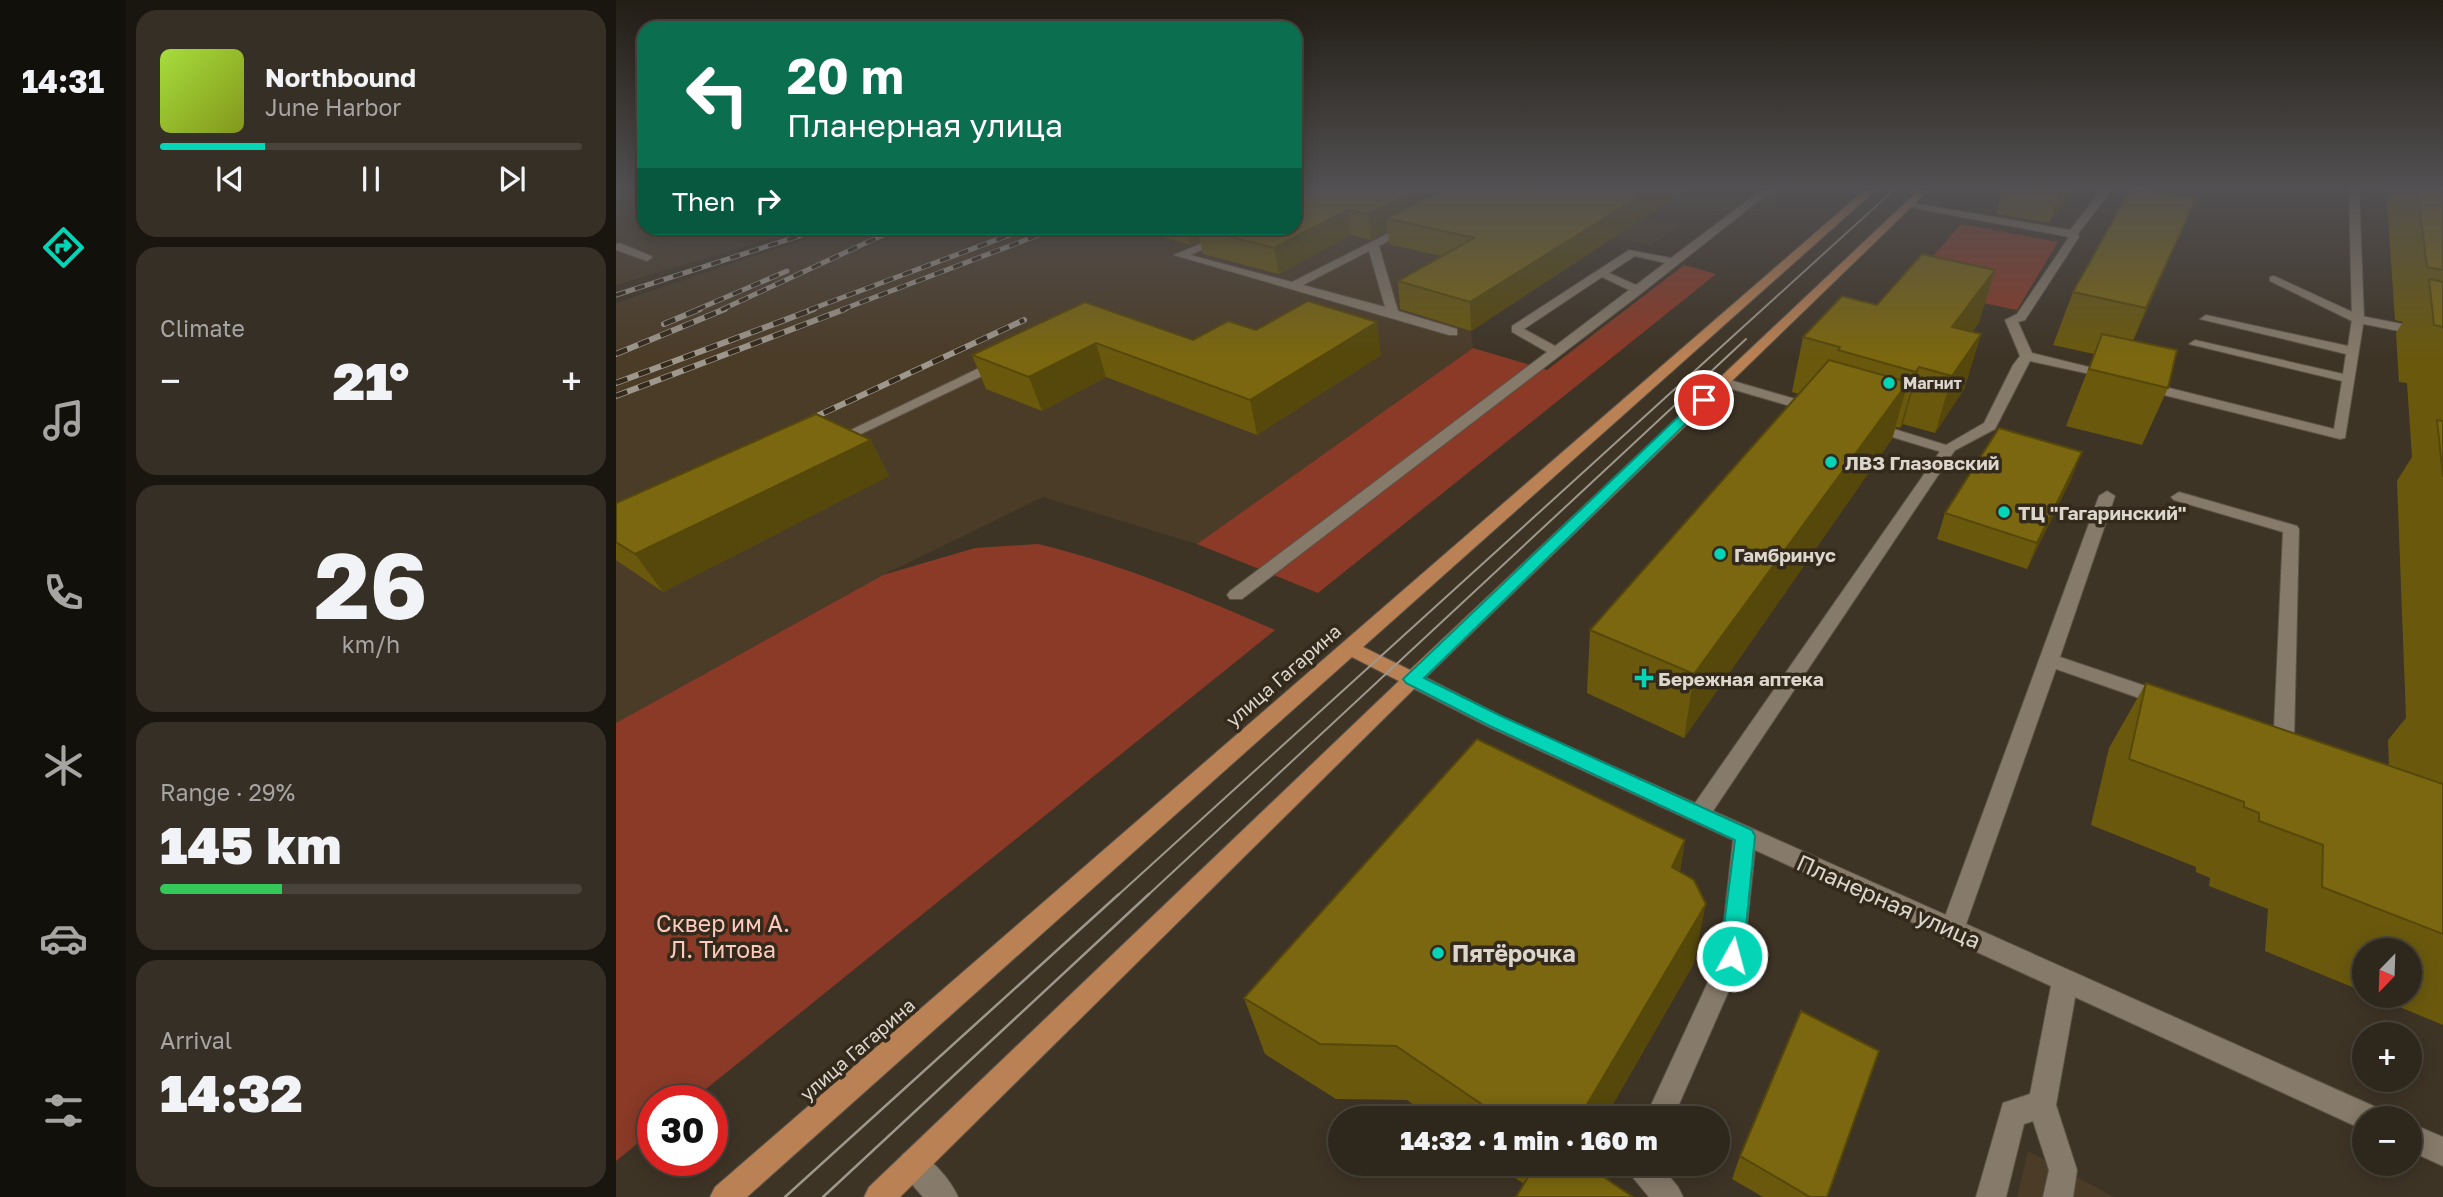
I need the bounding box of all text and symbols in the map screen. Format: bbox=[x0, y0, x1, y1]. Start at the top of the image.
text: 20 m bbox=[787, 46, 904, 105]
icon: left bbox=[672, 49, 763, 140]
text: 14:31 bbox=[22, 62, 104, 100]
text: Northbound bbox=[265, 62, 416, 93]
text: June Harbor bbox=[265, 93, 401, 121]
text: Планерная улица bbox=[787, 106, 1063, 144]
icon: previous bbox=[211, 160, 249, 198]
icon: pause bbox=[352, 160, 390, 198]
icon: next bbox=[493, 160, 531, 198]
icon: right bbox=[749, 182, 787, 220]
text: Then bbox=[672, 186, 735, 217]
icon: directions bbox=[39, 223, 88, 272]
text: Climate bbox=[160, 314, 245, 342]
text: 21° bbox=[333, 349, 409, 411]
text: − bbox=[160, 358, 181, 403]
text: + bbox=[561, 358, 582, 403]
pin bbox=[1674, 370, 1734, 430]
place label: Магнит bbox=[1903, 373, 1962, 393]
marker: Магнит bbox=[1881, 375, 1897, 391]
icon: arrive bbox=[1685, 381, 1723, 419]
icon: music bbox=[39, 396, 88, 445]
place label: ЛВЗ Глазовский bbox=[1845, 451, 1999, 474]
marker: ЛВЗ Глазовский bbox=[1823, 454, 1839, 470]
place label: ТЦ "Гагаринский" bbox=[2018, 501, 2187, 524]
marker: ТЦ "Гагаринский" bbox=[1996, 504, 2012, 520]
text: 26 bbox=[314, 530, 428, 639]
place label: Гамбринус bbox=[1734, 543, 1836, 566]
marker: Гамбринус bbox=[1712, 546, 1728, 562]
icon: phone bbox=[39, 568, 88, 617]
street label: улица Гагарина bbox=[1221, 619, 1345, 731]
text: km/h bbox=[342, 630, 400, 658]
place label: Бережная аптека bbox=[1658, 667, 1824, 690]
marker: Бережная аптека bbox=[1636, 670, 1652, 686]
icon: climate bbox=[39, 741, 88, 790]
text: Range · 29% bbox=[160, 778, 295, 806]
text: 145 km bbox=[160, 813, 342, 875]
street label: Планерная улица bbox=[1793, 848, 1985, 954]
park label: Сквер им А. Л. Титова bbox=[656, 909, 790, 963]
icon: car bbox=[39, 914, 88, 963]
position arrow bbox=[1695, 919, 1769, 993]
north arrow bbox=[2352, 938, 2422, 1008]
map controls bbox=[2352, 938, 2422, 1176]
place label: Пятёрочка bbox=[1452, 939, 1576, 967]
marker: Пятёрочка bbox=[1430, 945, 1446, 961]
street label: улица Гагарина bbox=[795, 993, 919, 1105]
button: + bbox=[2352, 1022, 2422, 1092]
text: Arrival bbox=[160, 1026, 232, 1054]
text: 14:32 bbox=[160, 1061, 303, 1123]
speed limit sign: 30 bbox=[637, 1085, 728, 1176]
icon: filters bbox=[39, 1086, 88, 1135]
button: − bbox=[2352, 1106, 2422, 1176]
text: 14:32 · 1 min · 160 m bbox=[1400, 1125, 1658, 1156]

